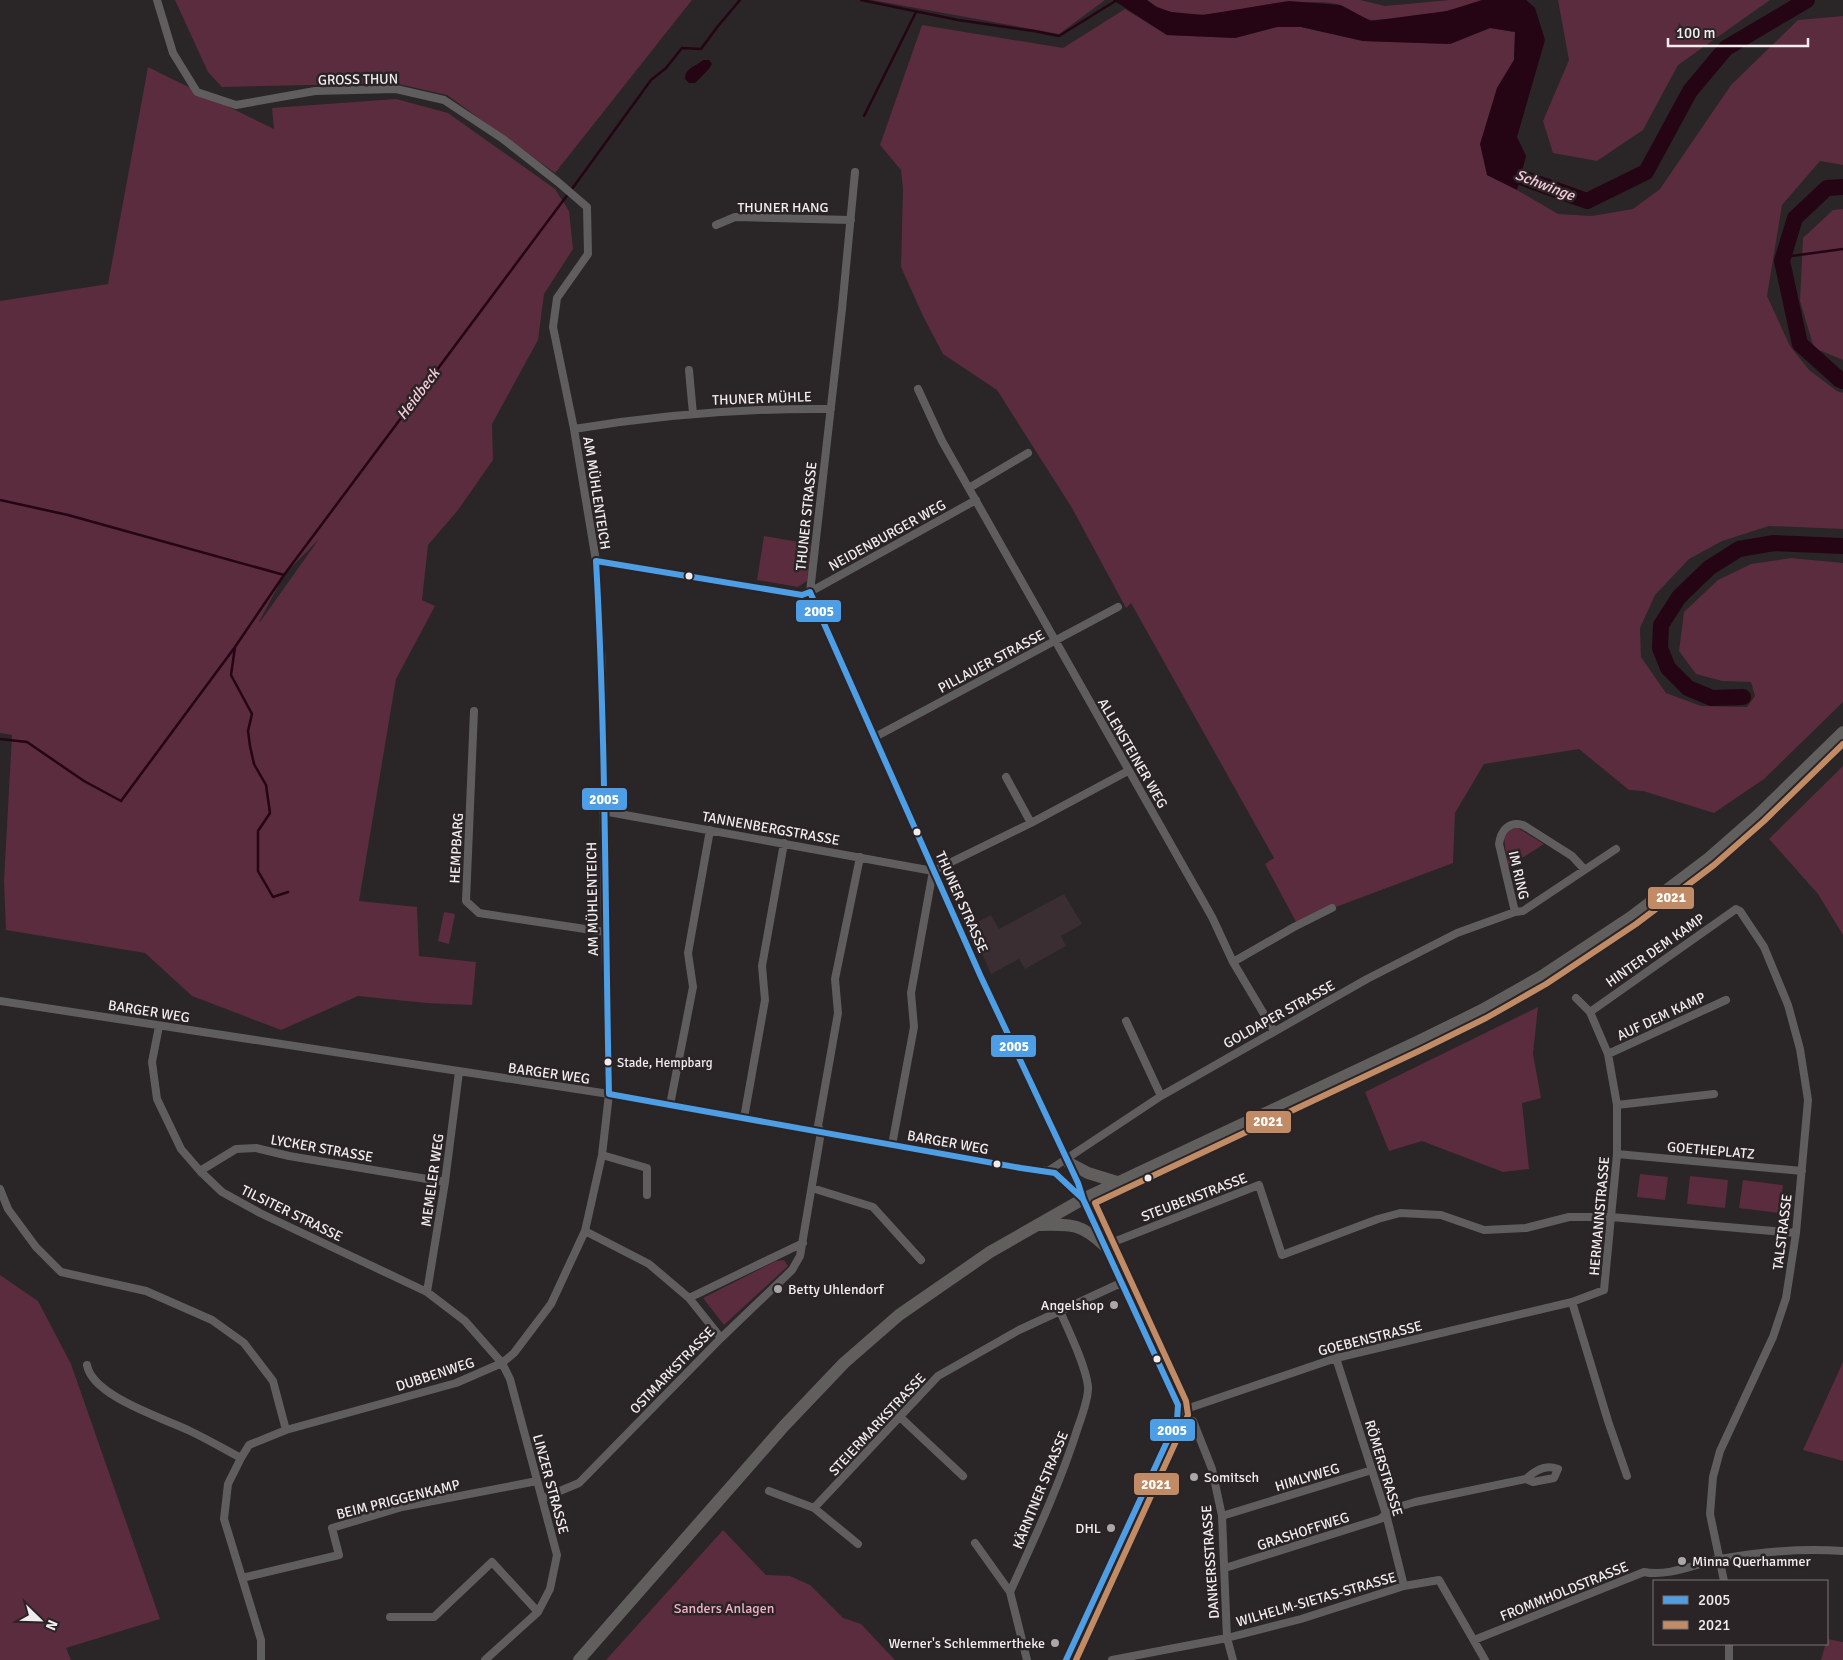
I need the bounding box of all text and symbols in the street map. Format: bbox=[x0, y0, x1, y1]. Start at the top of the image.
scale bar bbox=[1668, 15, 1808, 47]
text: 100 m bbox=[1676, 24, 1716, 42]
street label: GROSS THUN bbox=[318, 70, 398, 89]
water label: Schwinge bbox=[1513, 165, 1579, 205]
street label: THUNER HANG bbox=[737, 199, 829, 216]
water label: Heidbeck bbox=[393, 364, 444, 423]
street label: THUNER MÜHLE bbox=[712, 388, 812, 409]
street label: AM MÜHLENTEICH bbox=[579, 435, 614, 551]
street label: THUNER STRASSE bbox=[792, 461, 821, 571]
street label: NEIDENBURGER WEG bbox=[826, 496, 949, 575]
unlabelled marker bbox=[684, 571, 694, 581]
line badge: 2005 bbox=[795, 599, 842, 623]
text: 2005 bbox=[804, 603, 834, 620]
street label: PILLAUER STRASSE bbox=[935, 626, 1047, 697]
street label: ALLENSTEINER WEG bbox=[1094, 695, 1171, 811]
line badge: 2005 bbox=[581, 787, 628, 811]
text: 2005 bbox=[589, 791, 619, 808]
street label: TANNENBERGSTRASSE bbox=[701, 808, 841, 849]
street label: HEMPBARG bbox=[446, 812, 467, 884]
unlabelled marker bbox=[912, 827, 922, 837]
street label: AM MÜHLENTEICH bbox=[583, 842, 602, 956]
street label: THUNER STRASSE bbox=[932, 849, 992, 956]
street label: IM RING bbox=[1505, 849, 1532, 901]
line badge: 2021 bbox=[1647, 886, 1695, 910]
text: 2021 bbox=[1656, 889, 1687, 906]
street label: HINTER DEM KAMP bbox=[1603, 910, 1708, 991]
street label: GOLDAPER STRASSE bbox=[1220, 977, 1338, 1052]
street label: AUF DEM KAMP bbox=[1614, 989, 1708, 1044]
street label: BARGER WEG bbox=[107, 997, 191, 1026]
line badge: 2005 bbox=[990, 1034, 1037, 1058]
text: 2005 bbox=[999, 1038, 1029, 1055]
place label: Stade, Hempbarg bbox=[617, 1055, 713, 1071]
marker: Stade, Hempbarg bbox=[603, 1057, 613, 1067]
street label: BARGER WEG bbox=[507, 1059, 591, 1088]
line badge: 2021 bbox=[1245, 1110, 1292, 1134]
text: 2021 bbox=[1253, 1113, 1284, 1130]
street label: BARGER WEG bbox=[906, 1127, 990, 1158]
street label: LYCKER STRASSE bbox=[269, 1131, 374, 1166]
street label: MEMELER WEG bbox=[418, 1132, 447, 1228]
street label: GOETHEPLATZ bbox=[1666, 1138, 1756, 1163]
street label: HERMANNSTRASSE bbox=[1586, 1156, 1613, 1276]
unlabelled marker bbox=[992, 1159, 1002, 1169]
street label: STEUBENSTRASSE bbox=[1139, 1169, 1250, 1226]
unlabelled marker bbox=[1143, 1173, 1153, 1183]
street label: TILSITER STRASSE bbox=[238, 1181, 345, 1245]
street label: TALSTRASSE bbox=[1769, 1193, 1796, 1271]
place label: Betty Uhlendorf bbox=[788, 1281, 885, 1298]
marker: Betty Uhlendorf bbox=[772, 1283, 784, 1295]
place label: Angelshop bbox=[1041, 1297, 1104, 1314]
marker: Angelshop bbox=[1108, 1299, 1120, 1311]
street label: GOEBENSTRASSE bbox=[1316, 1317, 1424, 1360]
street label: OSTMARKSTRASSE bbox=[626, 1323, 718, 1417]
street label: DUBBENWEG bbox=[394, 1354, 477, 1395]
unlabelled marker bbox=[1152, 1354, 1162, 1364]
street label: STEIERMARKSTRASSE bbox=[825, 1369, 929, 1479]
line badge: 2005 bbox=[1149, 1418, 1196, 1442]
street label: RÖMERSTRASSE bbox=[1361, 1418, 1406, 1518]
text: 2005 bbox=[1157, 1422, 1187, 1439]
street label: KÄRNTNER STRASSE bbox=[1009, 1429, 1072, 1552]
street label: LINZER STRASSE bbox=[529, 1432, 572, 1536]
street label: HIMLYWEG bbox=[1273, 1460, 1341, 1495]
place label: Somitsch bbox=[1204, 1469, 1259, 1486]
marker: Somitsch bbox=[1188, 1471, 1200, 1483]
line badge: 2021 bbox=[1133, 1472, 1180, 1496]
street label: BEIM PRIGGENKAMP bbox=[334, 1476, 462, 1523]
text: 2021 bbox=[1141, 1476, 1172, 1493]
street label: DANKERSSTRASSE bbox=[1198, 1504, 1223, 1619]
street label: GRASHOFFWEG bbox=[1255, 1509, 1351, 1554]
place label: DHL bbox=[1075, 1520, 1101, 1537]
marker: DHL bbox=[1105, 1522, 1117, 1534]
place label: Minna Querhammer bbox=[1692, 1553, 1811, 1570]
marker: Minna Querhammer bbox=[1676, 1555, 1688, 1567]
street label: FROMMHOLDSTRASSE bbox=[1498, 1558, 1631, 1625]
street label: WILHELM-SIETAS-STRASSE bbox=[1234, 1568, 1398, 1630]
legend bbox=[1653, 1580, 1828, 1645]
text: 2005 bbox=[1698, 1591, 1730, 1609]
north arrow bbox=[15, 1595, 65, 1645]
park label: Sanders Anlagen bbox=[674, 1600, 774, 1617]
text: 2021 bbox=[1698, 1616, 1730, 1634]
text: N bbox=[42, 1617, 61, 1633]
place label: Werner's Schlemmertheke bbox=[889, 1635, 1045, 1652]
marker: Werner's Schlemmertheke bbox=[1049, 1637, 1061, 1649]

